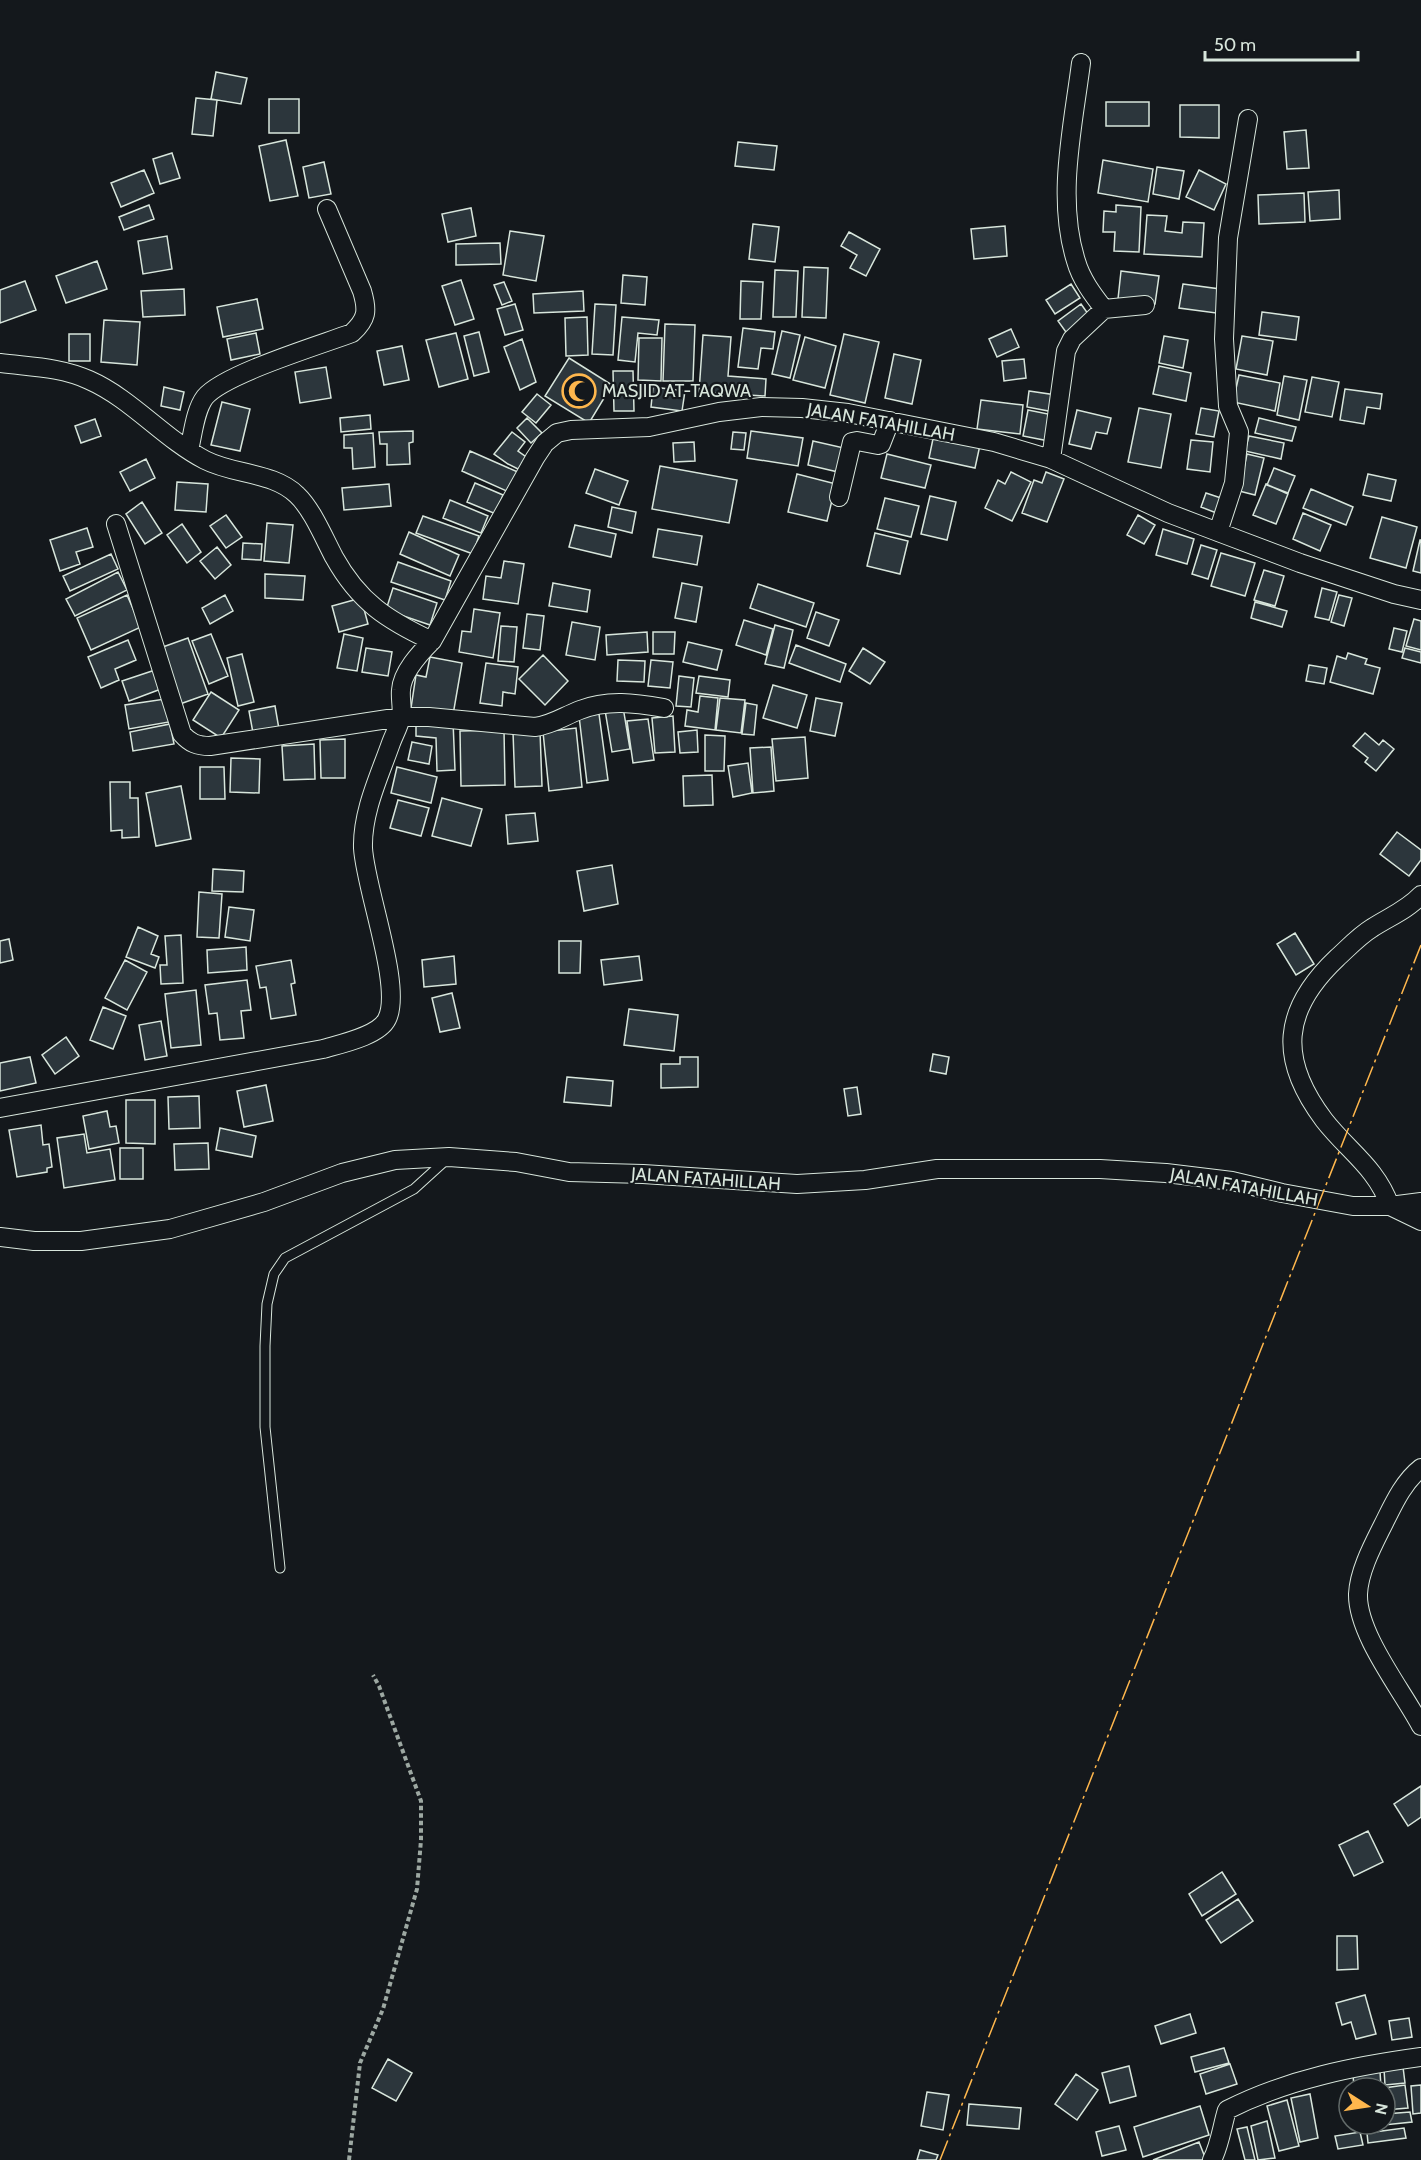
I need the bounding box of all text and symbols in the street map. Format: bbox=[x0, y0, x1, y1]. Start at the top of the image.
scale bar bbox=[1205, 24, 1358, 62]
text: 50 m bbox=[1214, 34, 1256, 56]
mosque icon: MASJID AT-TAQWA bbox=[561, 373, 597, 409]
place label: MASJID AT-TAQWA bbox=[602, 380, 751, 402]
street label: JALAN FATAHILLAH bbox=[804, 398, 957, 446]
street label: JALAN FATAHILLAH bbox=[629, 1163, 782, 1195]
street label: JALAN FATAHILLAH bbox=[1167, 1163, 1320, 1211]
north arrow bbox=[1337, 2076, 1397, 2136]
text: N bbox=[1371, 2102, 1392, 2117]

